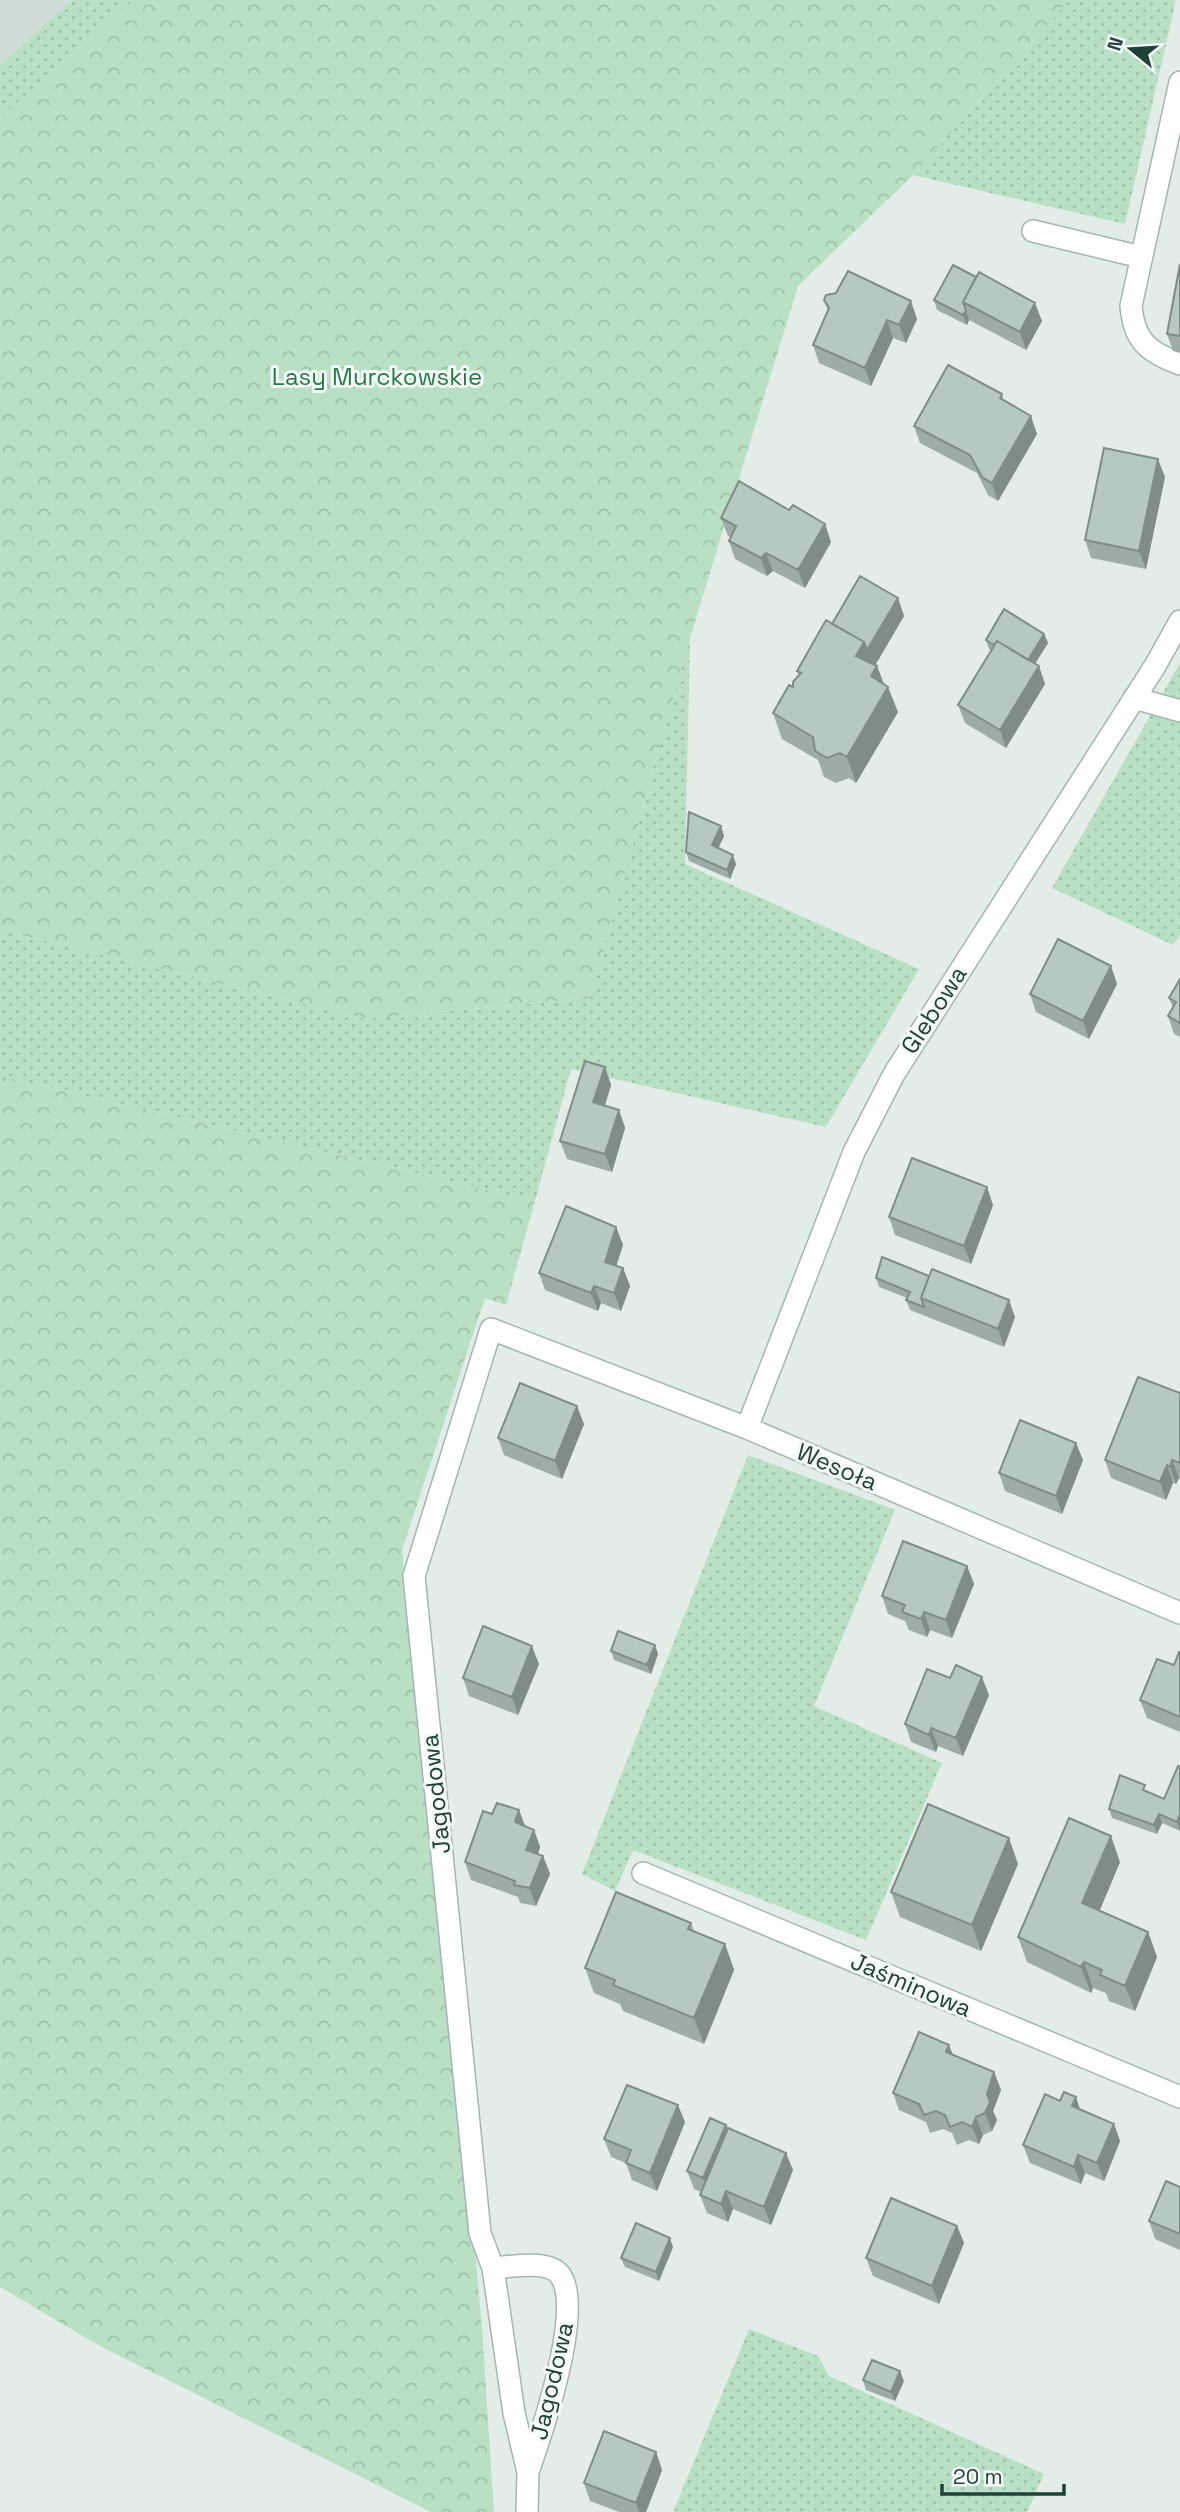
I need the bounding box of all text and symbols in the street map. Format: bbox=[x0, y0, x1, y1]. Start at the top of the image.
north arrow bbox=[1096, 14, 1166, 84]
text: N bbox=[1101, 34, 1129, 54]
park label: Lasy Murckowskie bbox=[272, 361, 482, 392]
street label: Glebowa bbox=[894, 960, 974, 1060]
street label: Wesoła bbox=[792, 1436, 883, 1497]
street label: Jagodowa bbox=[414, 1732, 457, 1855]
street label: Jaśminowa bbox=[846, 1945, 977, 2024]
street label: Jagodowa bbox=[523, 2319, 580, 2443]
scale bar bbox=[942, 2452, 1064, 2496]
text: 20 m bbox=[953, 2463, 1003, 2490]

